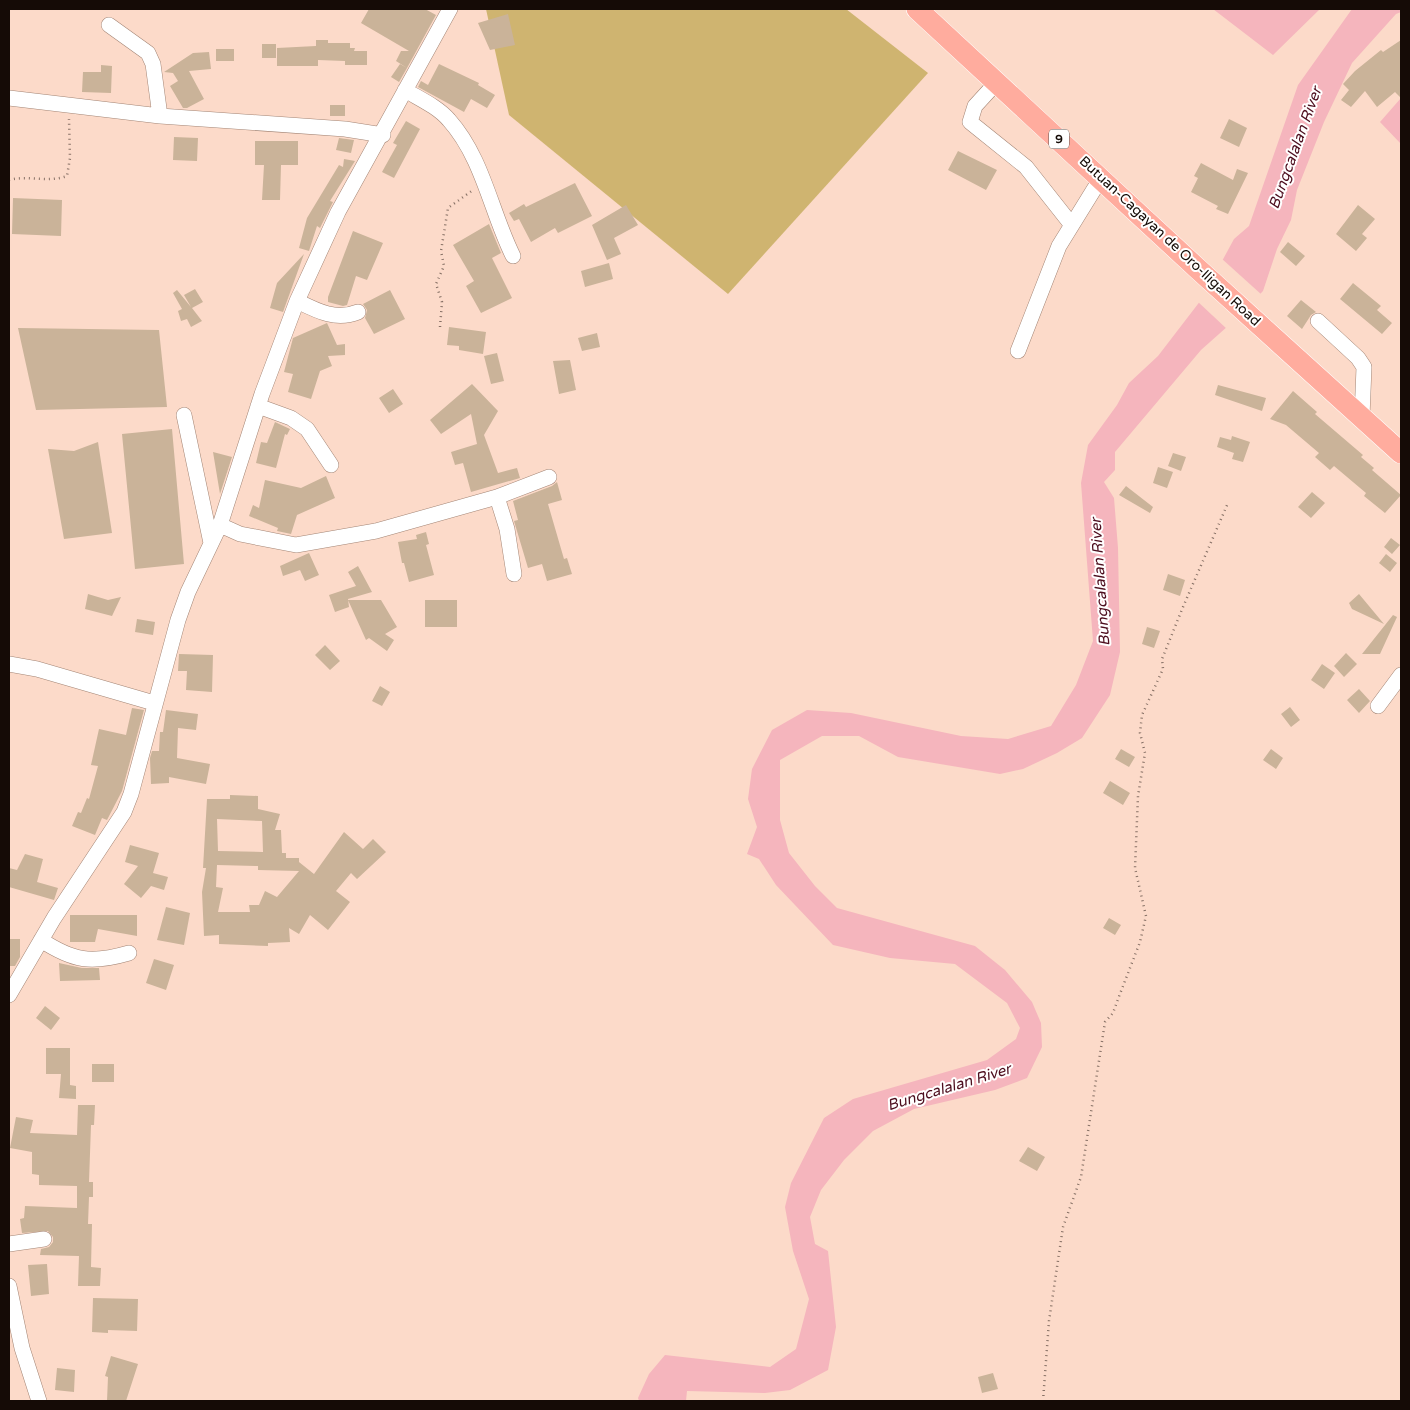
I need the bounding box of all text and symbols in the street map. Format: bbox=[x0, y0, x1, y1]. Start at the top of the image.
water label: Bungcalalan River bbox=[1265, 83, 1326, 211]
road number: 9 bbox=[1049, 130, 1069, 148]
street label: Butuan-Cagayan de Oro-Iligan Road bbox=[1076, 152, 1264, 330]
water label: Bungcalalan River bbox=[1086, 515, 1113, 647]
water label: Bungcalalan River bbox=[885, 1059, 1015, 1114]

